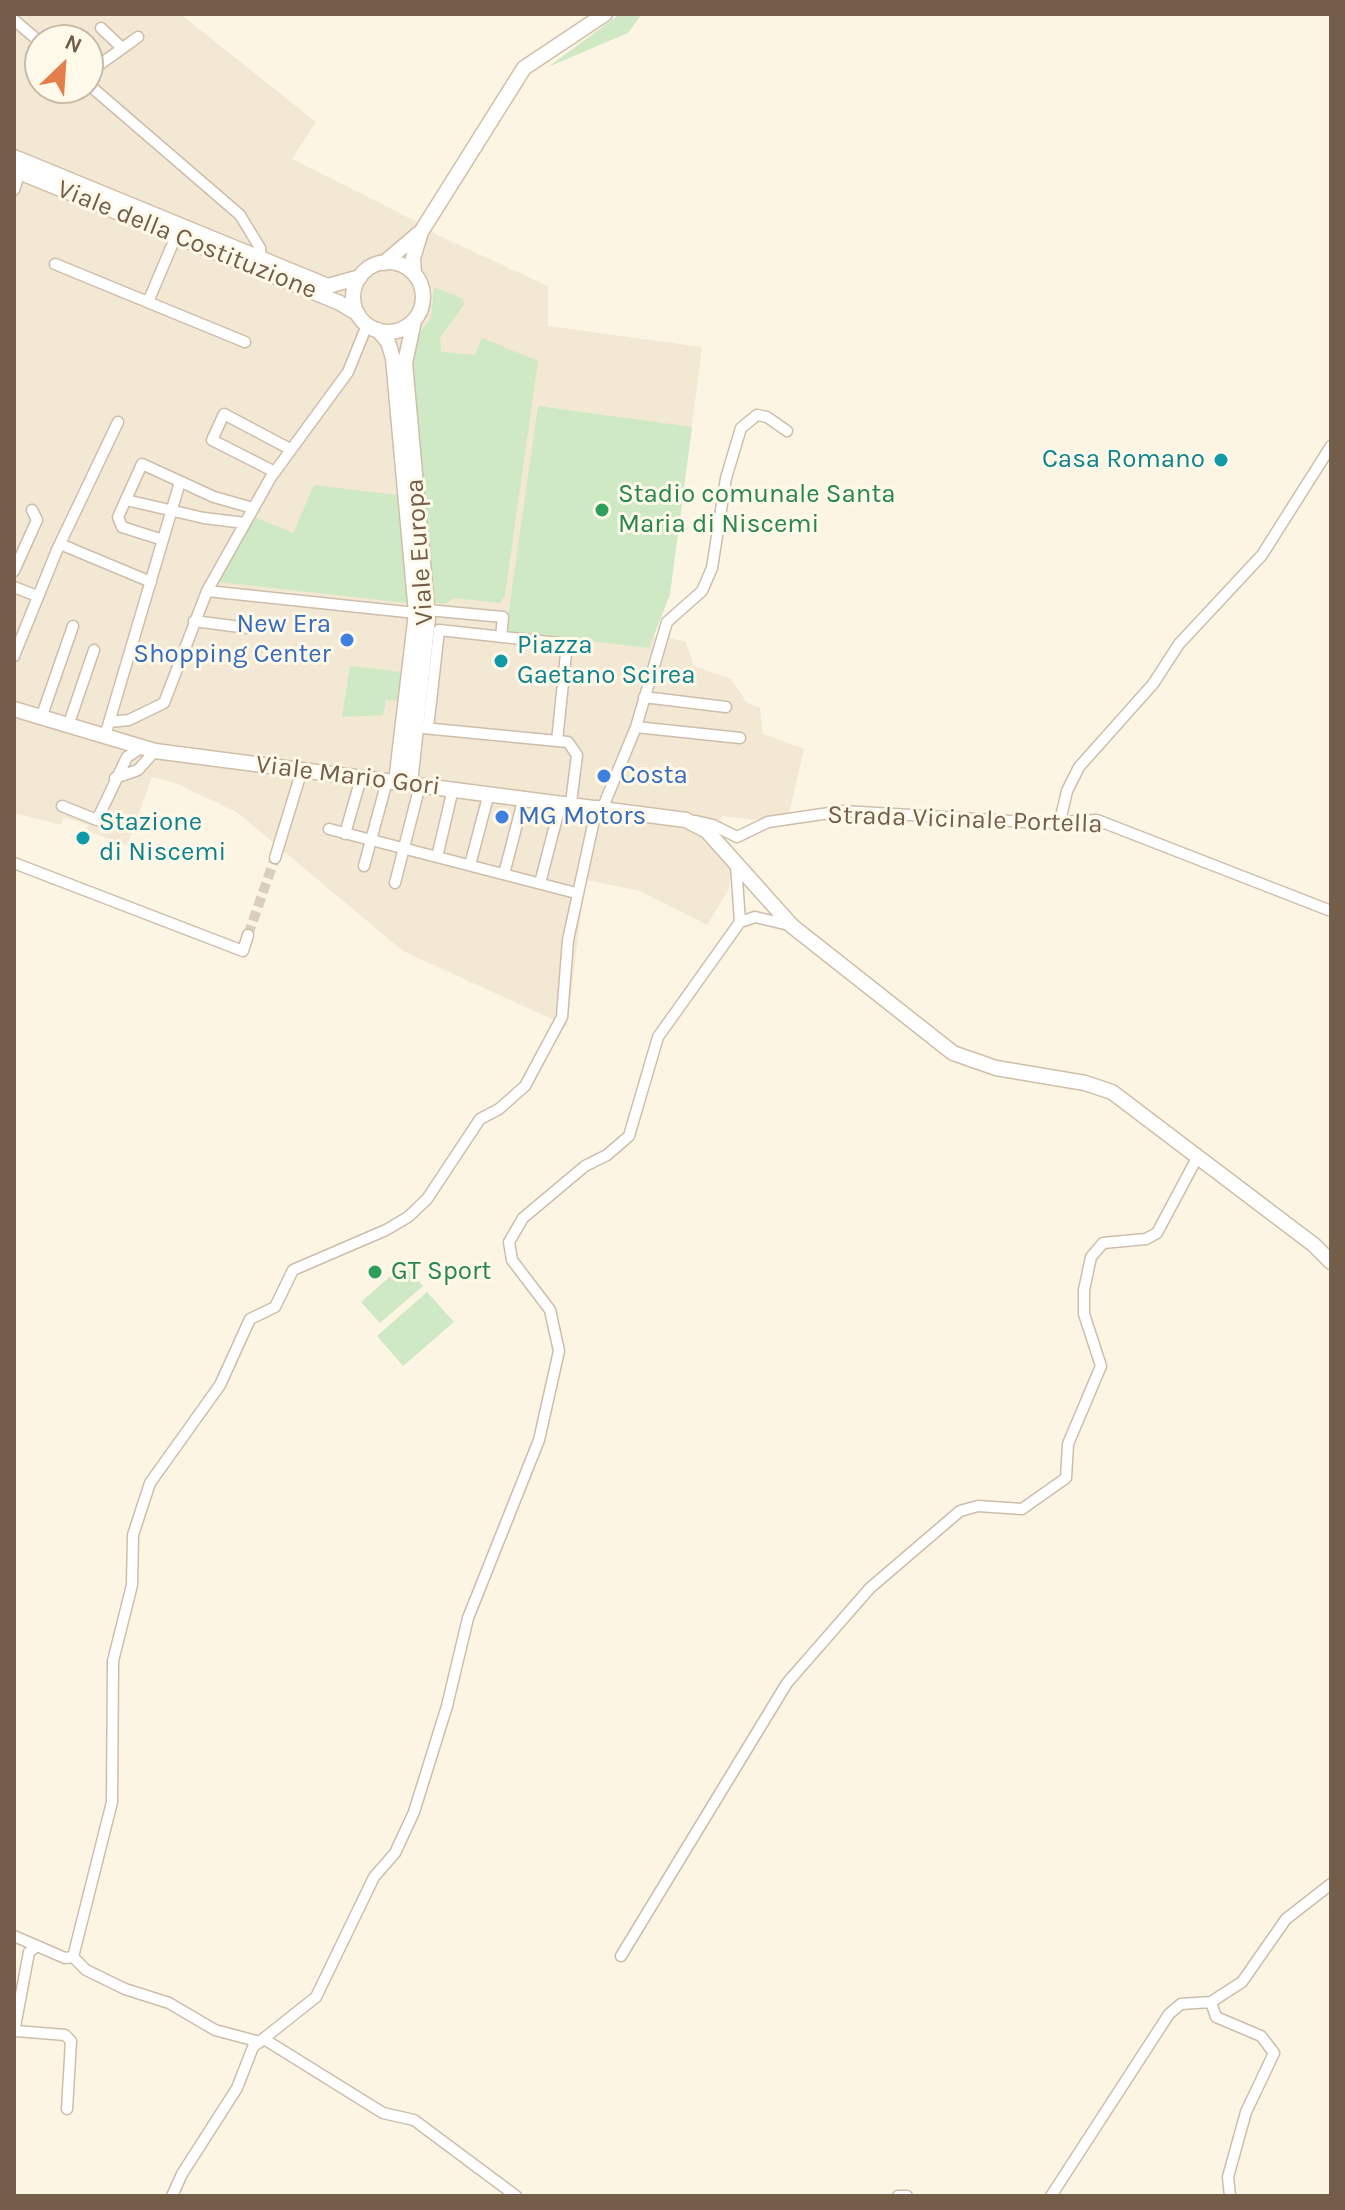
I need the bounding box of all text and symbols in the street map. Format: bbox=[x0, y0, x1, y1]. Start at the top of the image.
north arrow bbox=[24, 24, 104, 104]
text: N bbox=[61, 29, 86, 59]
street label: Viale della Costituzione bbox=[53, 174, 321, 306]
place label: Casa Romano bbox=[1042, 444, 1205, 476]
marker: Casa Romano bbox=[1212, 451, 1230, 469]
street label: Viale Europa bbox=[399, 478, 441, 626]
place label: Stadio comunale Santa Maria di Niscemi bbox=[618, 479, 896, 540]
marker: Stadio comunale Santa Maria di Niscemi bbox=[593, 501, 611, 519]
place label: New Era Shopping Center bbox=[133, 609, 331, 670]
place label: Piazza Gaetano Scirea bbox=[517, 630, 696, 692]
marker: New Era Shopping Center bbox=[338, 631, 356, 649]
marker: Piazza Gaetano Scirea bbox=[492, 652, 510, 670]
street label: Viale Mario Gori bbox=[254, 749, 442, 803]
place label: Costa bbox=[620, 760, 688, 792]
marker: Costa bbox=[595, 767, 613, 785]
street label: Strada Vicinale Portella bbox=[827, 800, 1103, 840]
place label: MG Motors bbox=[518, 801, 646, 833]
place label: Stazione di Niscemi bbox=[99, 807, 226, 868]
marker: MG Motors bbox=[493, 808, 511, 826]
marker: Stazione di Niscemi bbox=[74, 829, 92, 847]
place label: GT Sport bbox=[391, 1256, 491, 1288]
marker: GT Sport bbox=[366, 1263, 384, 1281]

